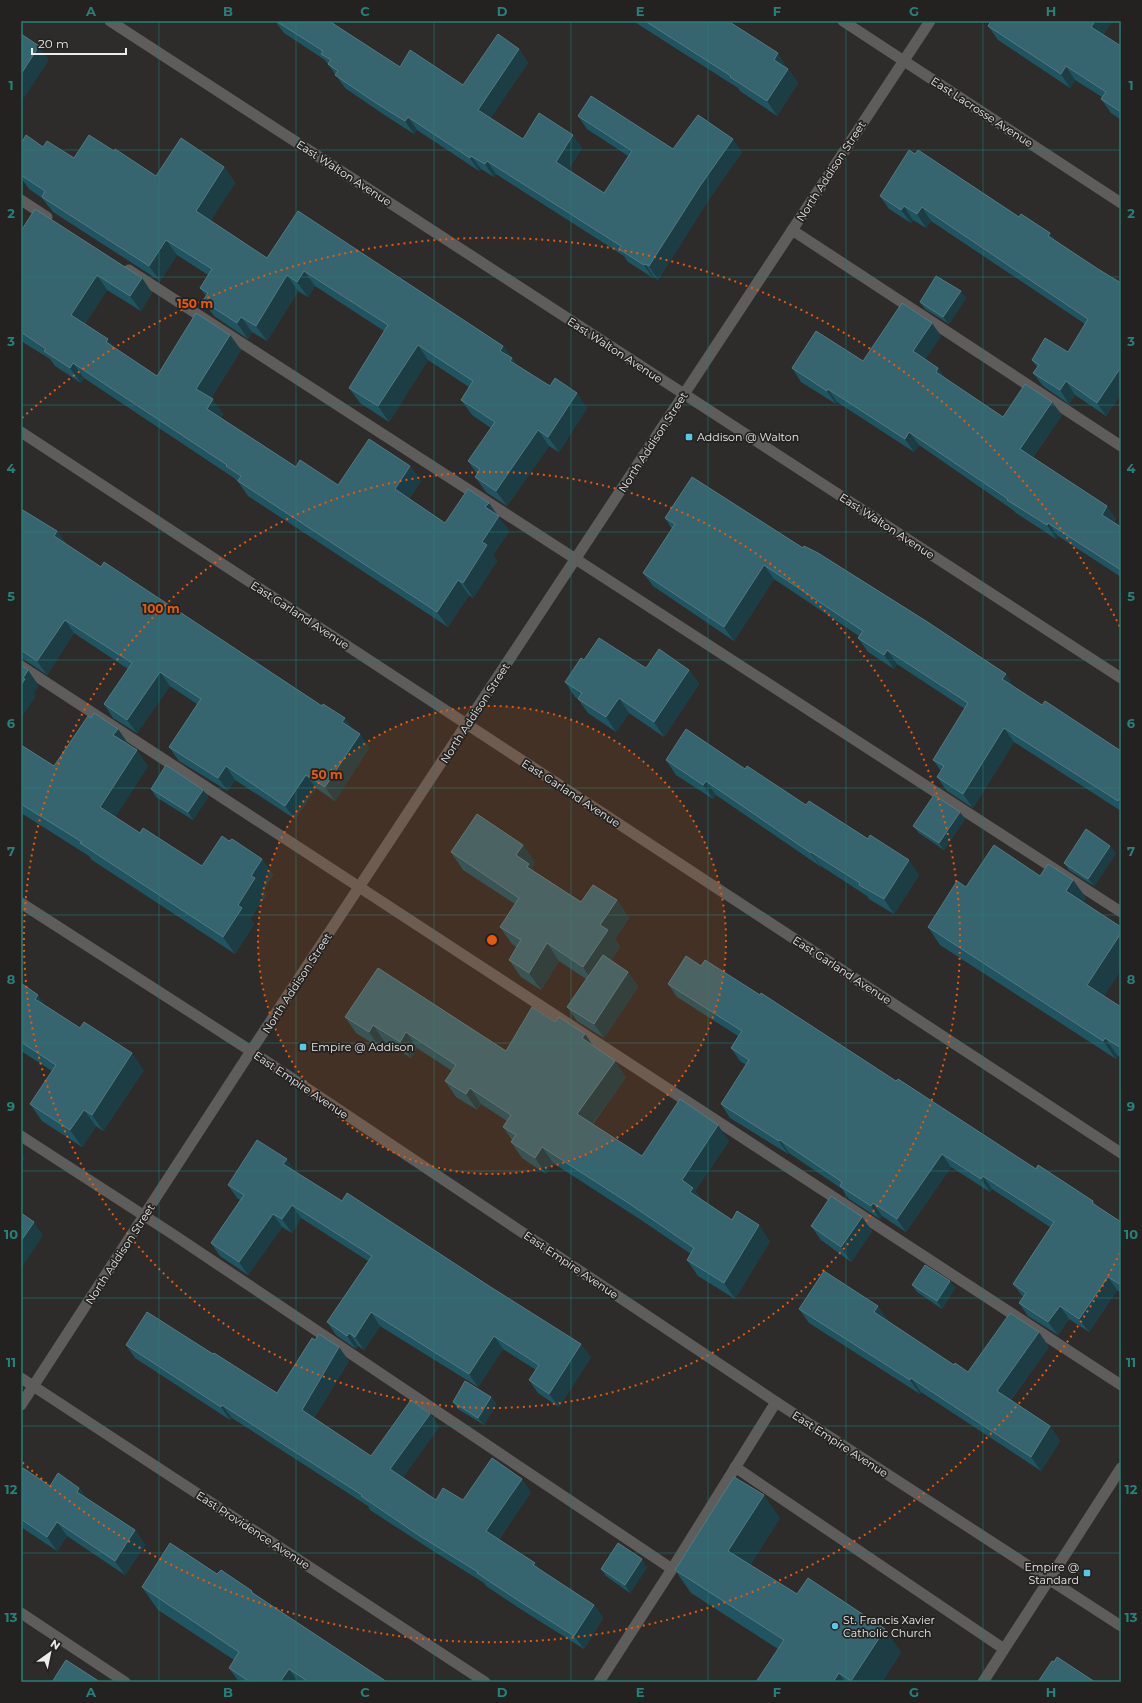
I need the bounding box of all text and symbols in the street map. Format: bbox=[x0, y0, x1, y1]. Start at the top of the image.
text: A bbox=[85, 3, 97, 19]
text: B bbox=[223, 3, 233, 19]
text: C bbox=[360, 3, 370, 19]
text: D bbox=[497, 3, 508, 19]
text: E bbox=[636, 3, 645, 19]
text: F bbox=[773, 3, 781, 19]
text: G bbox=[909, 3, 919, 19]
text: H bbox=[1046, 3, 1056, 19]
scale bar bbox=[32, 30, 126, 56]
text: 20 m bbox=[38, 36, 69, 51]
street label: East Lacrosse Avenue bbox=[928, 74, 1036, 150]
text: 1 bbox=[8, 77, 14, 93]
text: 1 bbox=[1128, 77, 1134, 93]
street label: North Addison Street bbox=[793, 118, 869, 224]
street label: East Walton Avenue bbox=[294, 137, 394, 209]
text: 2 bbox=[7, 205, 15, 221]
text: 2 bbox=[1127, 205, 1135, 221]
text: 150 m bbox=[177, 296, 213, 311]
street label: East Walton Avenue bbox=[565, 314, 665, 386]
text: 3 bbox=[6, 333, 15, 349]
text: 3 bbox=[1126, 333, 1135, 349]
street label: North Addison Street bbox=[615, 389, 691, 495]
place label: Addison @ Walton bbox=[697, 430, 799, 444]
marker: Addison @ Walton bbox=[684, 432, 694, 442]
text: 4 bbox=[7, 460, 16, 476]
text: 4 bbox=[1127, 460, 1136, 476]
street label: East Walton Avenue bbox=[837, 490, 937, 562]
street label: East Garland Avenue bbox=[248, 578, 352, 652]
text: 5 bbox=[7, 588, 15, 604]
text: 5 bbox=[1127, 588, 1135, 604]
text: 100 m bbox=[143, 601, 179, 616]
street label: North Addison Street bbox=[437, 660, 513, 766]
text: 6 bbox=[7, 715, 16, 731]
text: 6 bbox=[1127, 715, 1136, 731]
street label: East Garland Avenue bbox=[519, 756, 623, 830]
text: 50 m bbox=[311, 767, 343, 782]
text: 7 bbox=[7, 843, 15, 859]
text: 7 bbox=[1127, 843, 1135, 859]
street label: North Addison Street bbox=[259, 930, 335, 1036]
centre of rings bbox=[485, 933, 499, 947]
street label: East Garland Avenue bbox=[790, 933, 894, 1007]
text: 8 bbox=[7, 971, 16, 987]
text: 8 bbox=[1127, 971, 1136, 987]
place label: Empire @ Addison bbox=[311, 1040, 414, 1054]
marker: Empire @ Addison bbox=[298, 1042, 308, 1052]
street label: East Empire Avenue bbox=[251, 1048, 351, 1122]
text: 9 bbox=[7, 1098, 15, 1114]
text: 9 bbox=[1127, 1098, 1135, 1114]
street label: North Addison Street bbox=[82, 1201, 158, 1307]
text: 10 bbox=[4, 1226, 18, 1242]
text: 10 bbox=[1124, 1226, 1138, 1242]
street label: East Empire Avenue bbox=[521, 1228, 621, 1302]
text: 11 bbox=[6, 1354, 16, 1370]
text: 11 bbox=[1126, 1354, 1136, 1370]
street label: East Empire Avenue bbox=[790, 1408, 891, 1480]
text: 12 bbox=[5, 1481, 18, 1497]
text: 12 bbox=[1125, 1481, 1138, 1497]
street label: East Providence Avenue bbox=[194, 1488, 313, 1572]
place label: Empire @ Standard bbox=[1024, 1560, 1079, 1587]
marker: Empire @ Standard bbox=[1082, 1568, 1092, 1578]
text: 13 bbox=[5, 1609, 18, 1625]
text: 13 bbox=[1125, 1609, 1138, 1625]
place label: St. Francis Xavier Catholic Church bbox=[843, 1613, 935, 1640]
marker: St. Francis Xavier Catholic Church bbox=[830, 1621, 840, 1631]
north arrow bbox=[30, 1633, 70, 1673]
text: N bbox=[48, 1636, 63, 1653]
text: A bbox=[85, 1684, 97, 1700]
text: B bbox=[223, 1684, 233, 1700]
text: C bbox=[360, 1684, 370, 1700]
text: D bbox=[497, 1684, 508, 1700]
text: E bbox=[636, 1684, 645, 1700]
text: F bbox=[773, 1684, 781, 1700]
text: G bbox=[909, 1684, 919, 1700]
text: H bbox=[1046, 1684, 1056, 1700]

